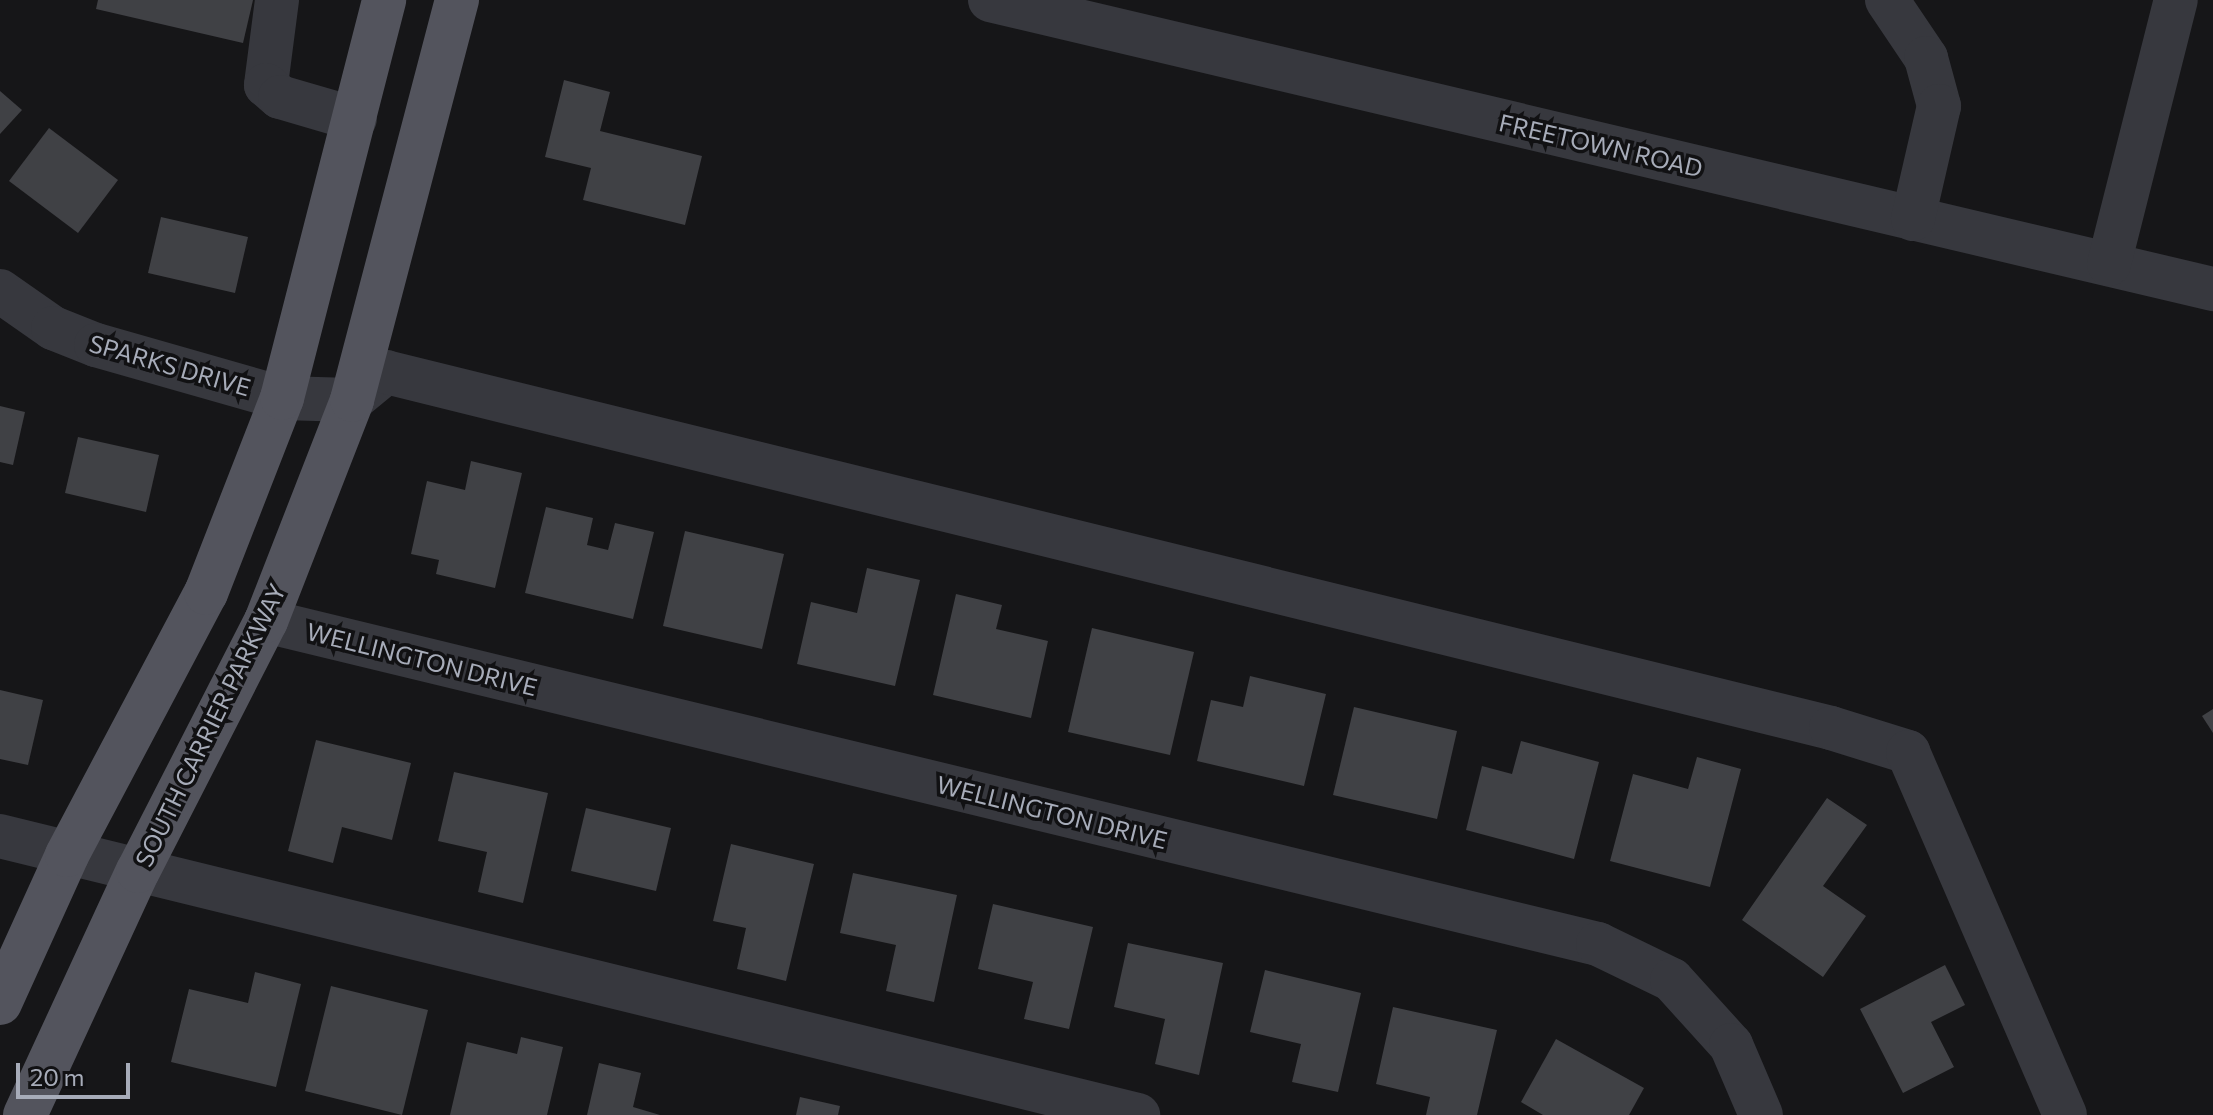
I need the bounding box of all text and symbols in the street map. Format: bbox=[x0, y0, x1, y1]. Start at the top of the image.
street label: FREETOWN ROAD bbox=[1496, 108, 1706, 182]
street label: SPARKS DRIVE bbox=[86, 328, 254, 402]
street label: SOUTH CARRIER PARKWAY bbox=[129, 579, 291, 871]
street label: WELLINGTON DRIVE bbox=[304, 616, 540, 702]
street label: WELLINGTON DRIVE bbox=[934, 769, 1170, 855]
scale bar bbox=[20, 1047, 134, 1097]
text: 20 m bbox=[30, 1062, 84, 1091]

